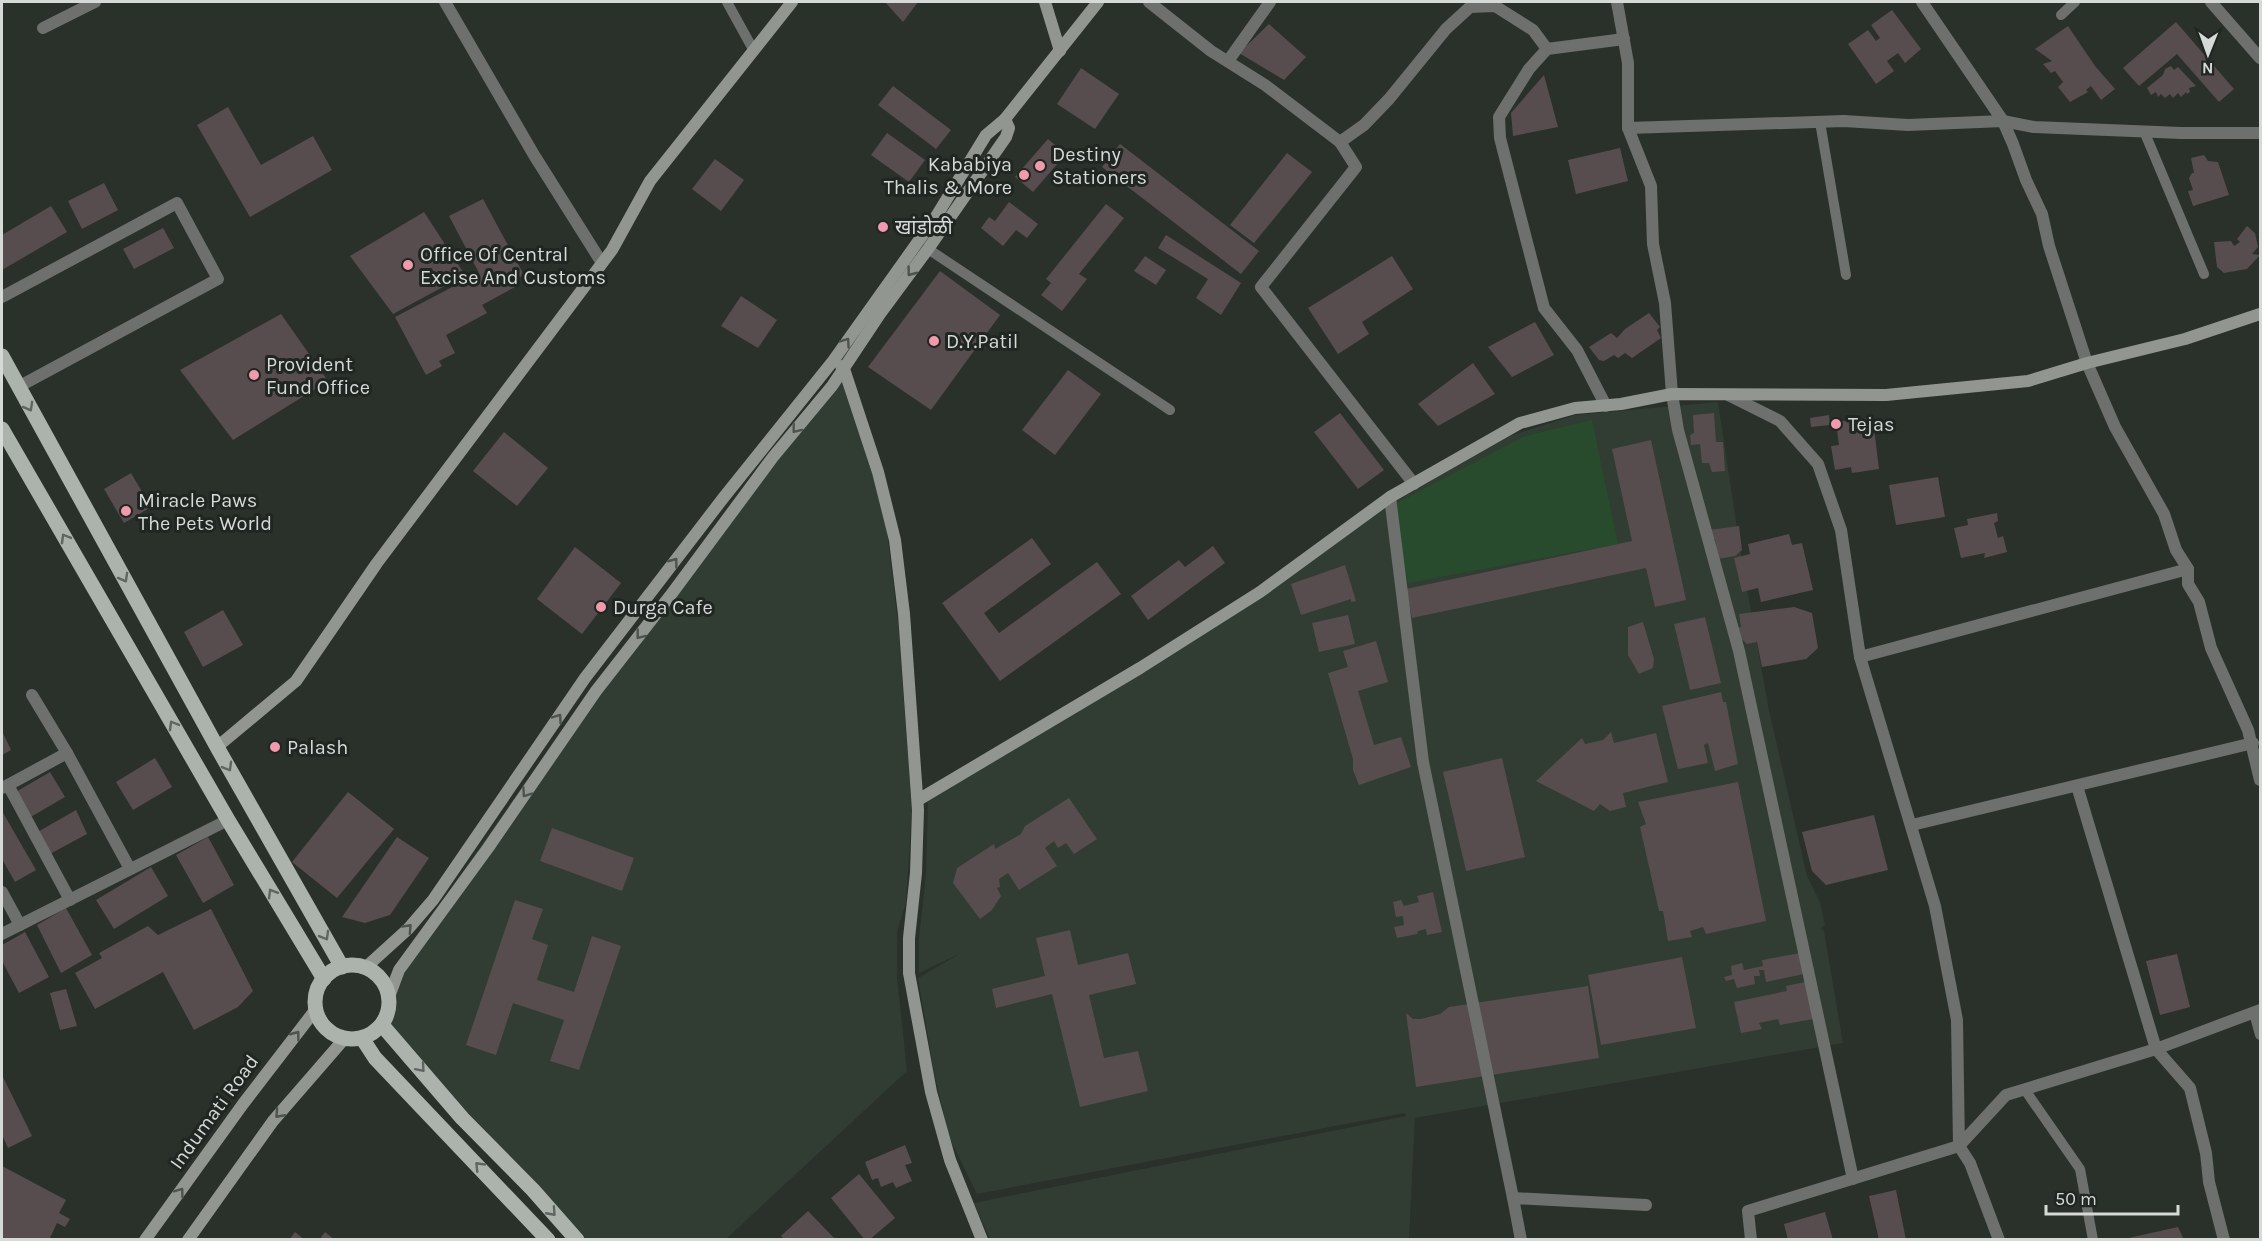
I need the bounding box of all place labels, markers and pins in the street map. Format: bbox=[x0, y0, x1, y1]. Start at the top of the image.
place label: Destiny Stationers bbox=[1052, 143, 1147, 189]
place label: Kababiya Thalis & More bbox=[884, 153, 1012, 199]
marker: Destiny Stationers bbox=[1033, 159, 1047, 173]
marker: Kababiya Thalis & More bbox=[1017, 168, 1031, 182]
place label: खांडोळी bbox=[895, 215, 954, 239]
marker: खांडोळी bbox=[876, 220, 890, 234]
place label: Office Of Central Excise And Customs bbox=[420, 243, 606, 289]
marker: Office Of Central Excise And Customs bbox=[401, 258, 415, 272]
place label: D.Y.Patil bbox=[946, 330, 1018, 353]
marker: D.Y.Patil bbox=[927, 334, 941, 348]
place label: Provident Fund Office bbox=[266, 353, 370, 399]
marker: Provident Fund Office bbox=[247, 368, 261, 382]
place label: Tejas bbox=[1848, 413, 1895, 436]
marker: Tejas bbox=[1829, 417, 1843, 431]
place label: Miracle Paws The Pets World bbox=[138, 489, 272, 535]
marker: Miracle Paws The Pets World bbox=[119, 504, 133, 518]
place label: Durga Cafe bbox=[613, 596, 713, 619]
marker: Durga Cafe bbox=[594, 600, 608, 614]
place label: Palash bbox=[287, 736, 348, 759]
marker: Palash bbox=[268, 740, 282, 754]

